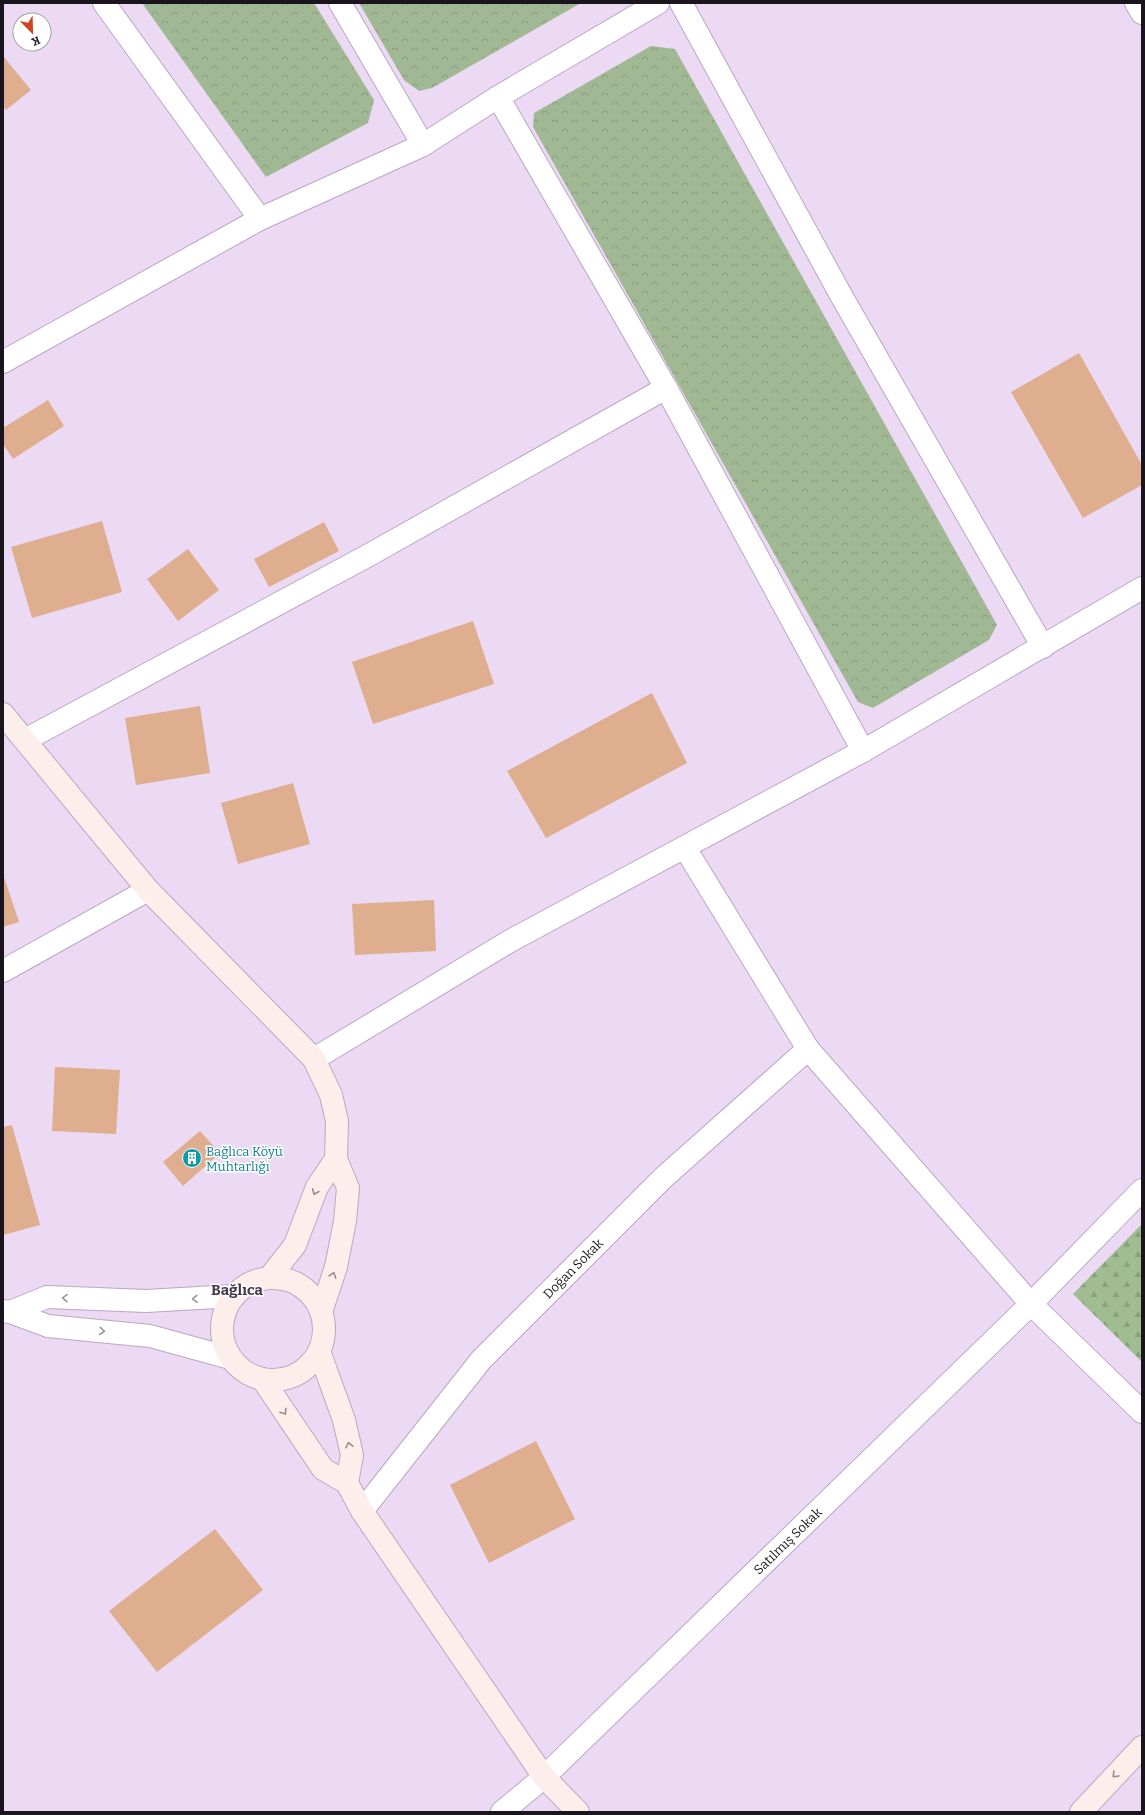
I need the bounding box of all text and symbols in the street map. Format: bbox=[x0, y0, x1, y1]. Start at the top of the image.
north arrow bbox=[12, 12, 52, 52]
text: K bbox=[29, 33, 42, 48]
place label: Bağlıca Köyü Muhtarlığı bbox=[206, 1144, 283, 1174]
building icon: Bağlıca Köyü Muhtarlığı bbox=[181, 1147, 203, 1169]
one-way arrow bbox=[312, 1188, 320, 1195]
street label: Doğan Sokak bbox=[540, 1235, 607, 1302]
one-way arrow bbox=[328, 1272, 337, 1279]
district label: Bağlıca bbox=[211, 1281, 263, 1299]
one-way arrow bbox=[62, 1293, 68, 1302]
one-way arrow bbox=[192, 1294, 198, 1303]
one-way arrow bbox=[99, 1327, 105, 1336]
one-way arrow bbox=[280, 1408, 287, 1415]
one-way arrow bbox=[346, 1442, 354, 1448]
street label: Satılmış Sokak bbox=[751, 1504, 825, 1577]
one-way arrow bbox=[1113, 1770, 1120, 1778]

